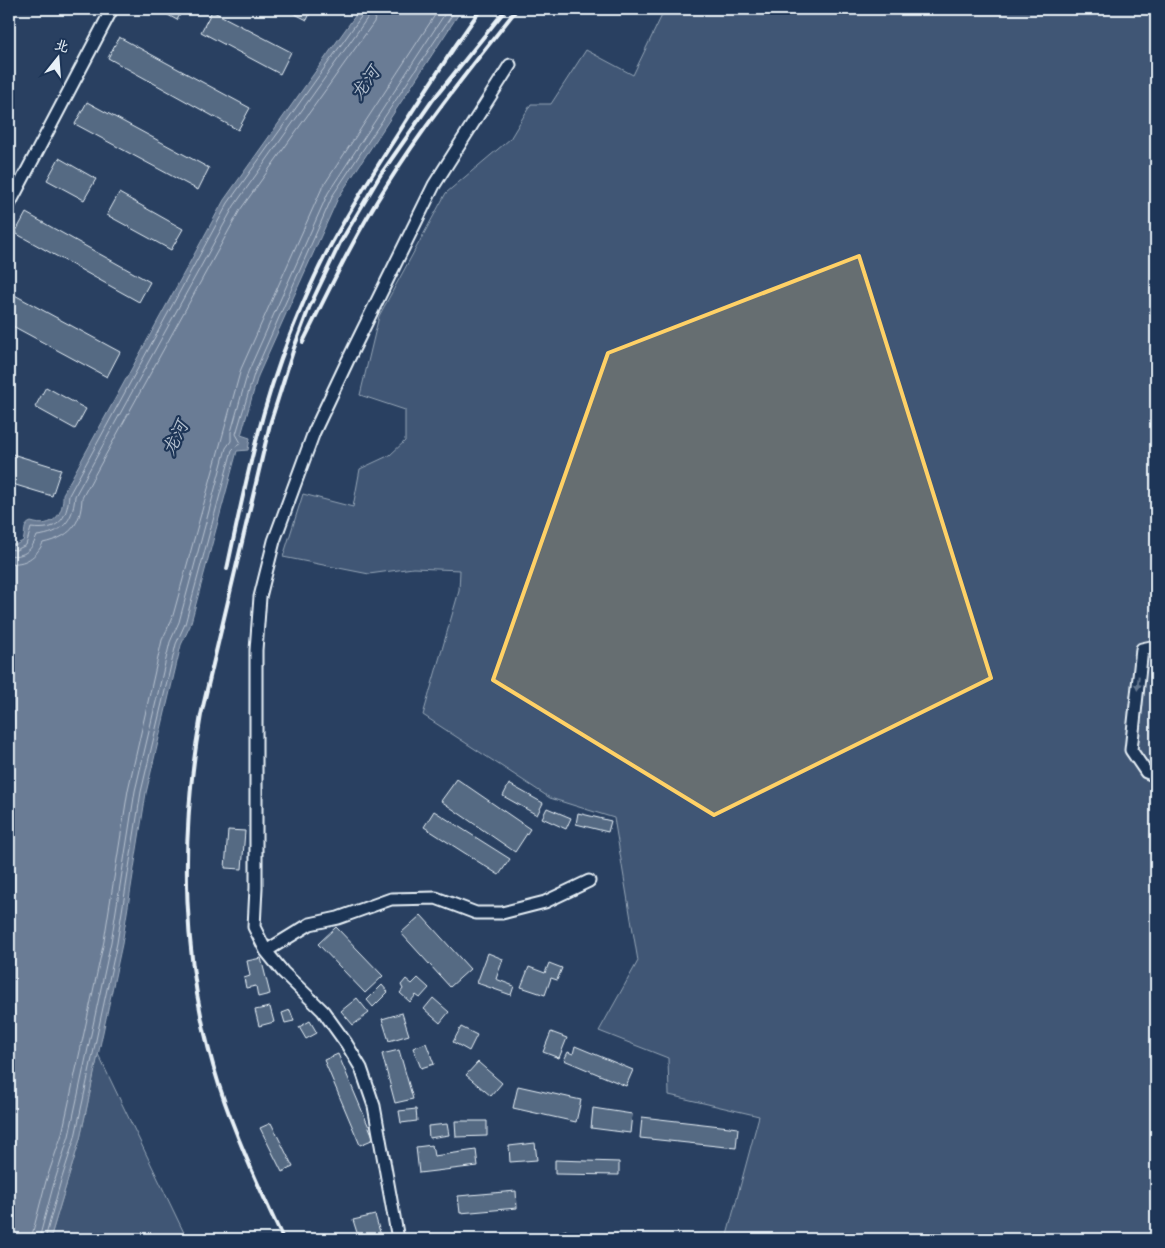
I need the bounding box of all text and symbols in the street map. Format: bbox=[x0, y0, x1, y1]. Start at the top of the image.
north arrow bbox=[32, 32, 82, 82]
text: 北 bbox=[52, 36, 71, 56]
water label: 龙河 bbox=[346, 59, 387, 105]
water label: 龙河 bbox=[157, 414, 195, 459]
one-way arrow bbox=[1133, 676, 1141, 692]

